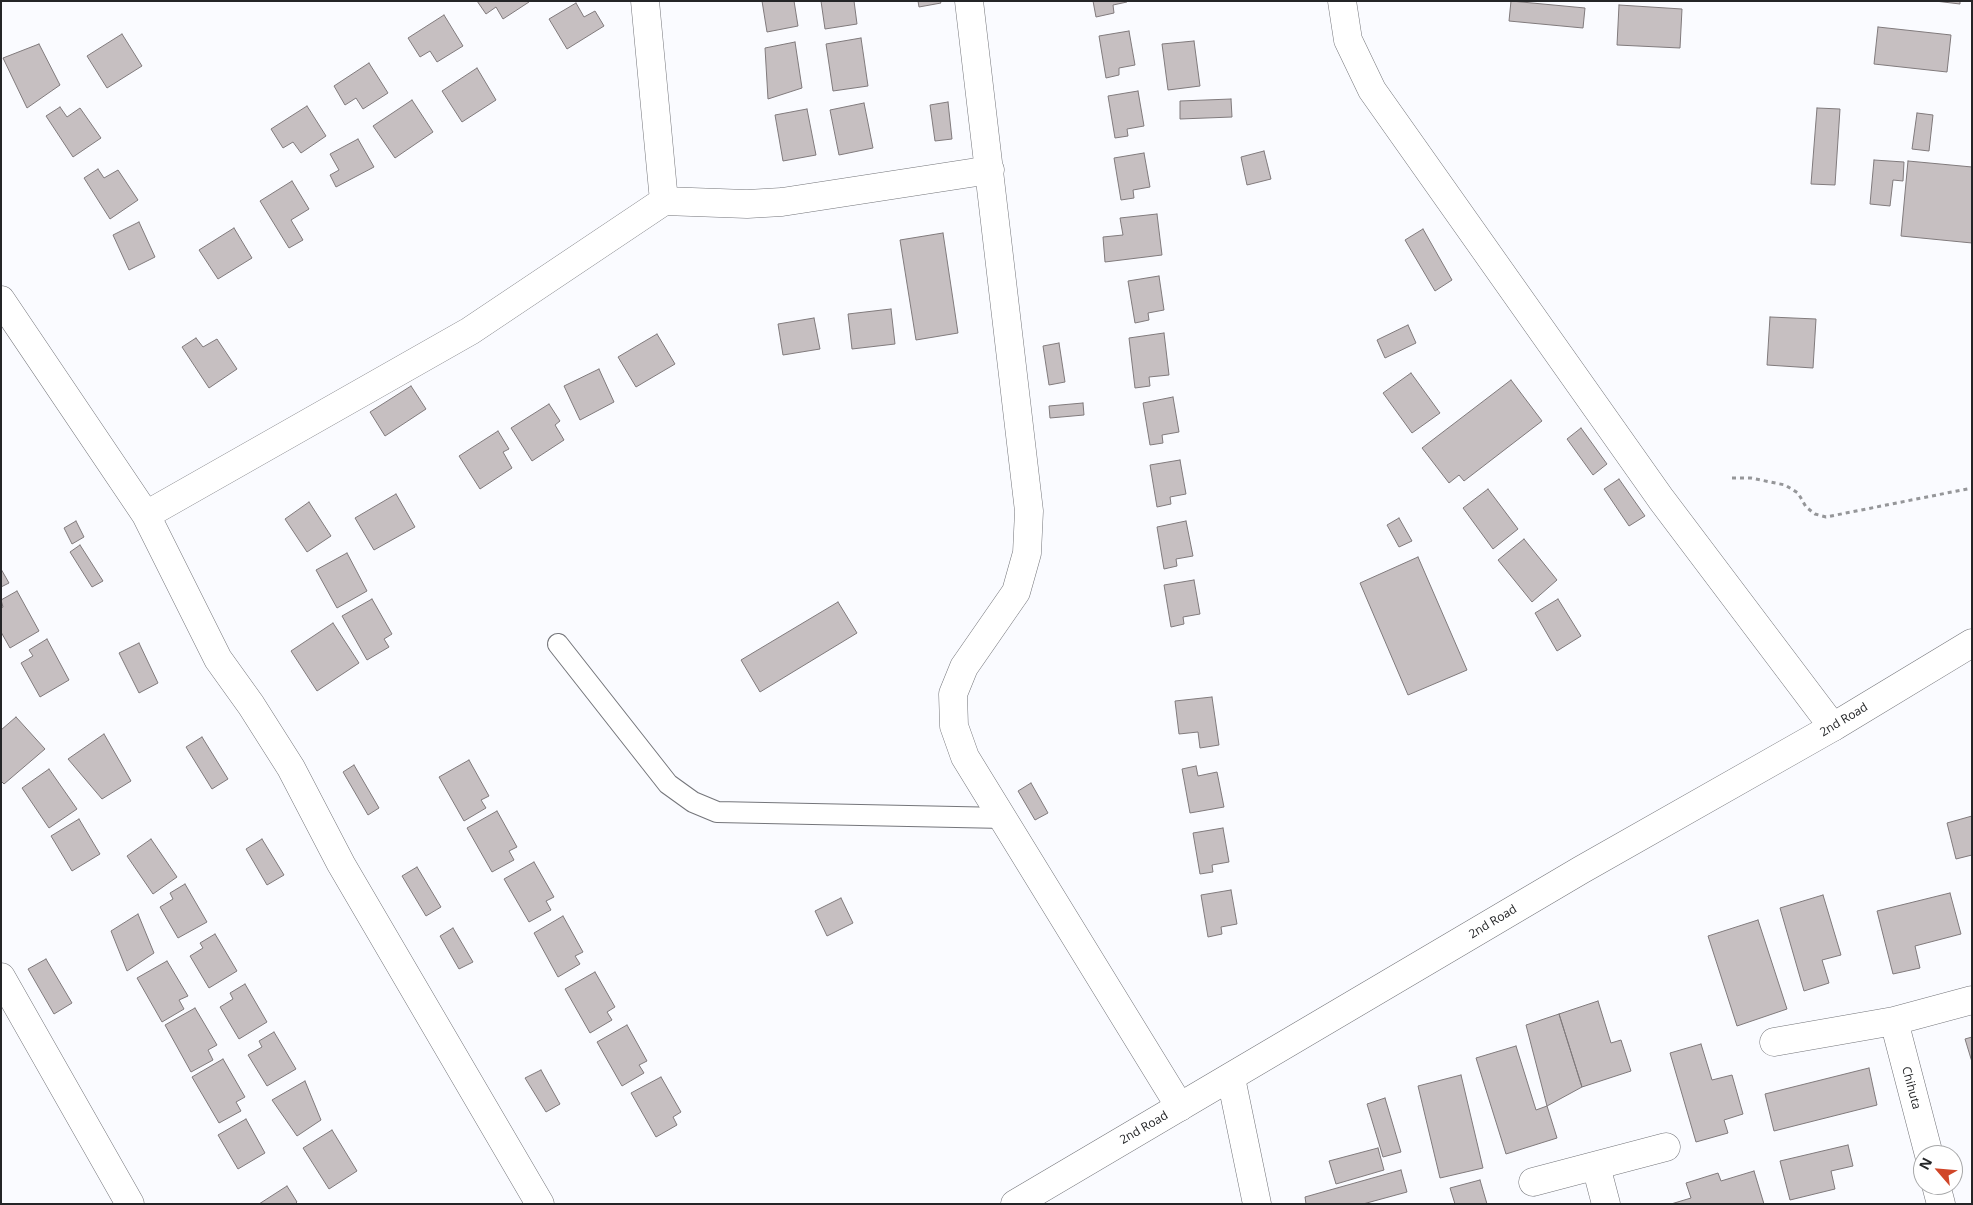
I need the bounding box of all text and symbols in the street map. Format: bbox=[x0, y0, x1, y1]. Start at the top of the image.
street label: 2nd Road bbox=[1817, 700, 1871, 740]
street label: 2nd Road bbox=[1466, 902, 1520, 942]
street label: Chihuta bbox=[1898, 1065, 1924, 1111]
street label: 2nd Road bbox=[1117, 1108, 1171, 1148]
north arrow bbox=[1913, 1145, 1963, 1195]
text: N bbox=[1914, 1154, 1936, 1173]

